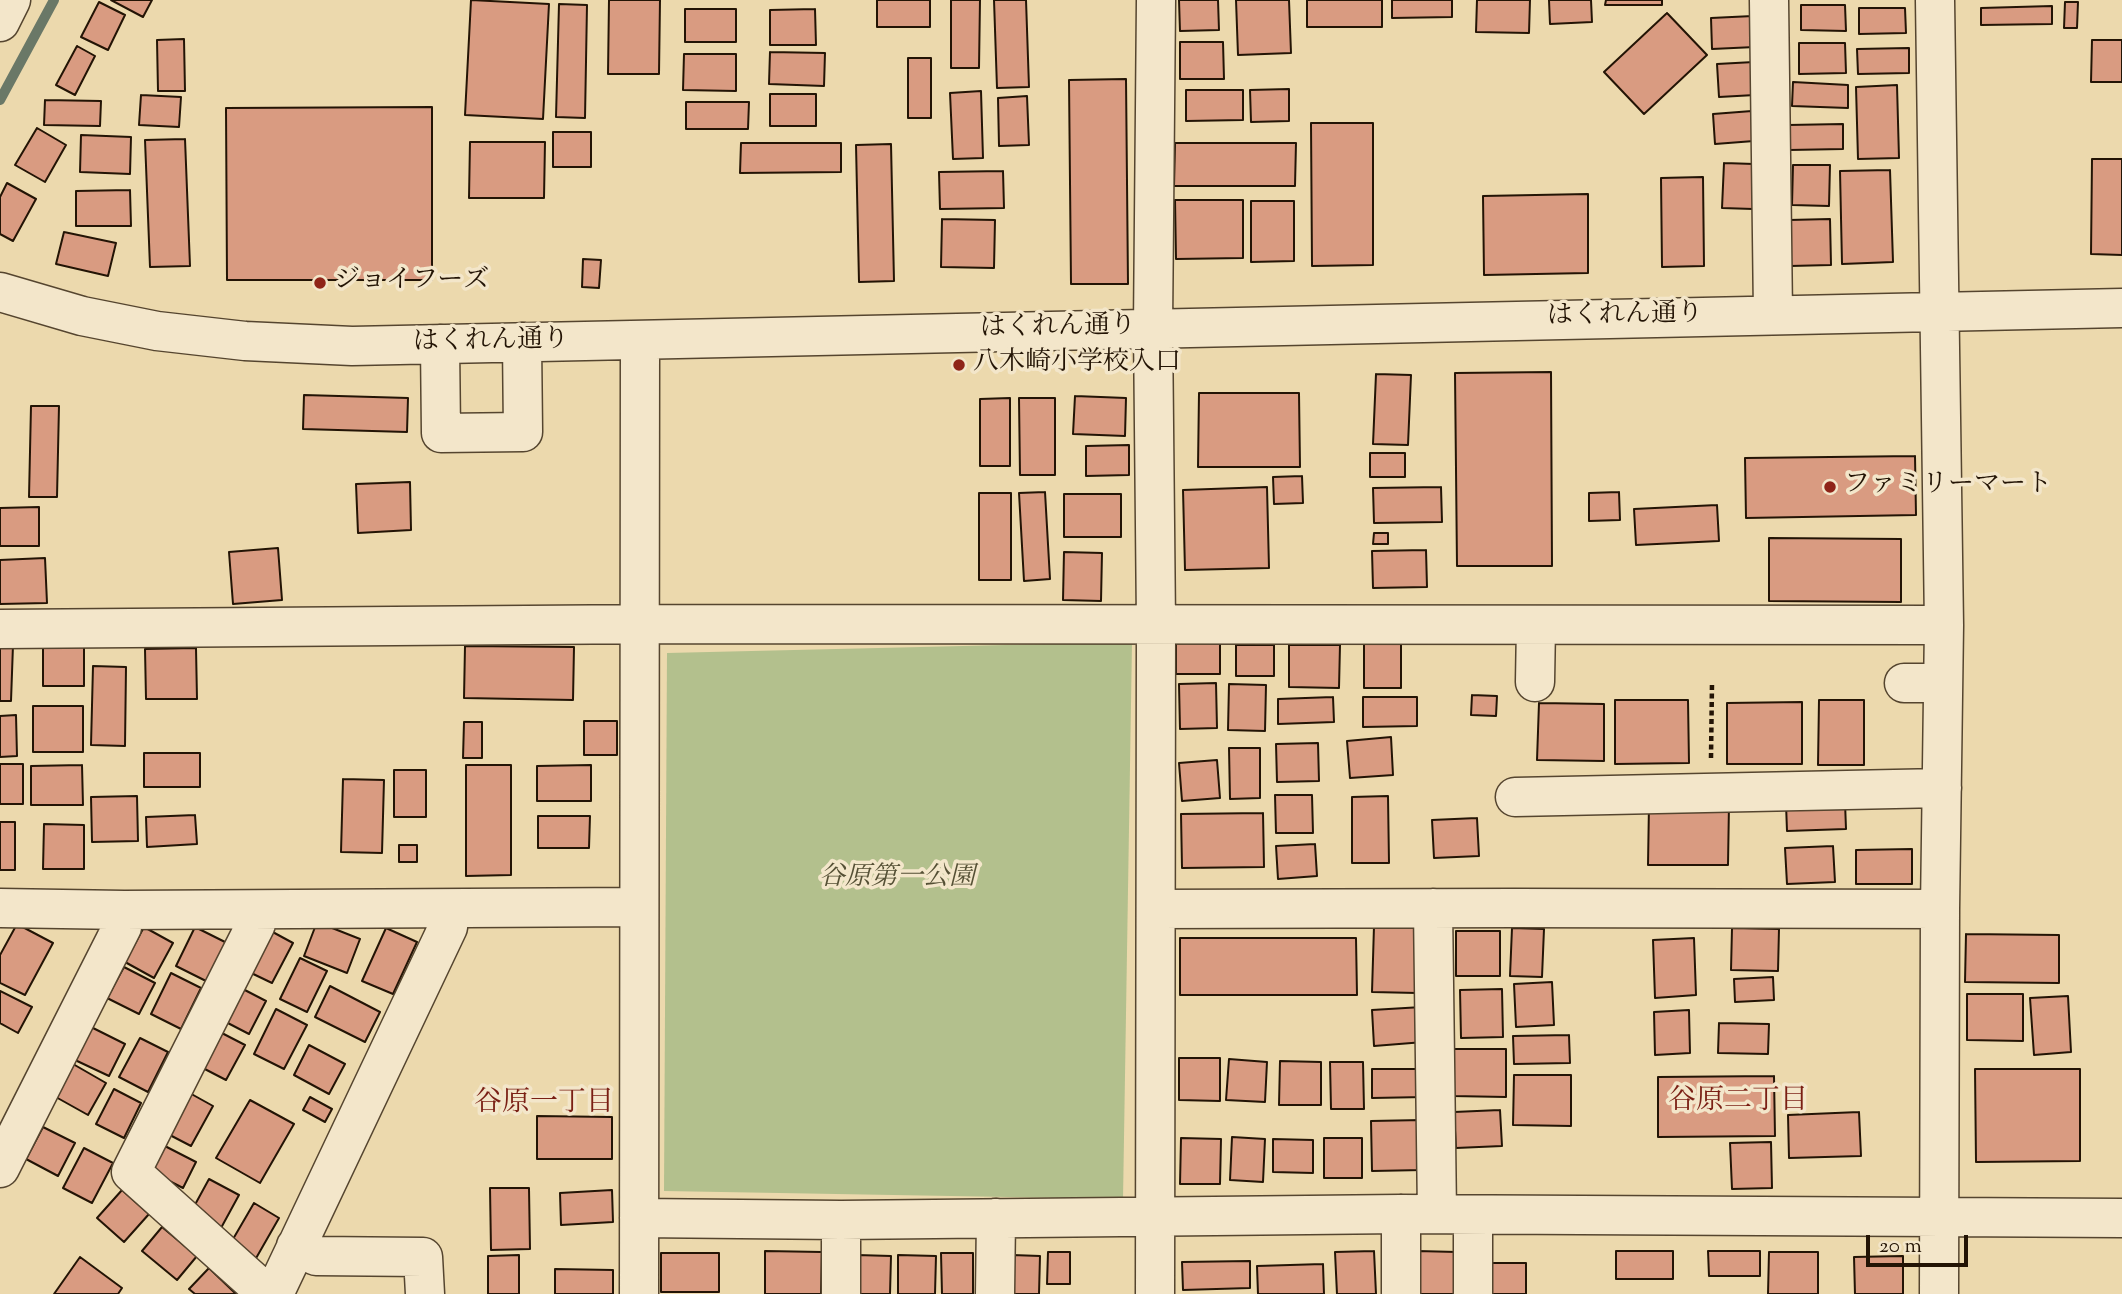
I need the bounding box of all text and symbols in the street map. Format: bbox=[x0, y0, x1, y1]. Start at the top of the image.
place label: ジョイフーズ bbox=[334, 267, 489, 299]
marker: ジョイフーズ bbox=[312, 275, 328, 291]
street label: はくれん通り bbox=[1547, 300, 1703, 334]
street label: はくれん通り bbox=[980, 312, 1136, 346]
street label: はくれん通り bbox=[413, 326, 569, 360]
place label: 八木崎小学校入口 bbox=[973, 349, 1181, 381]
marker: 八木崎小学校入口 bbox=[951, 357, 967, 373]
place label: ファミリーマート bbox=[1844, 471, 2052, 503]
marker: ファミリーマート bbox=[1822, 479, 1838, 495]
park label: 谷原第一公園 bbox=[819, 864, 975, 896]
district label: 谷原二丁目 bbox=[1668, 1086, 1808, 1120]
district label: 谷原一丁目 bbox=[474, 1088, 614, 1122]
scale bar bbox=[1870, 1220, 1972, 1264]
text: 20 m bbox=[1879, 1232, 1922, 1262]

